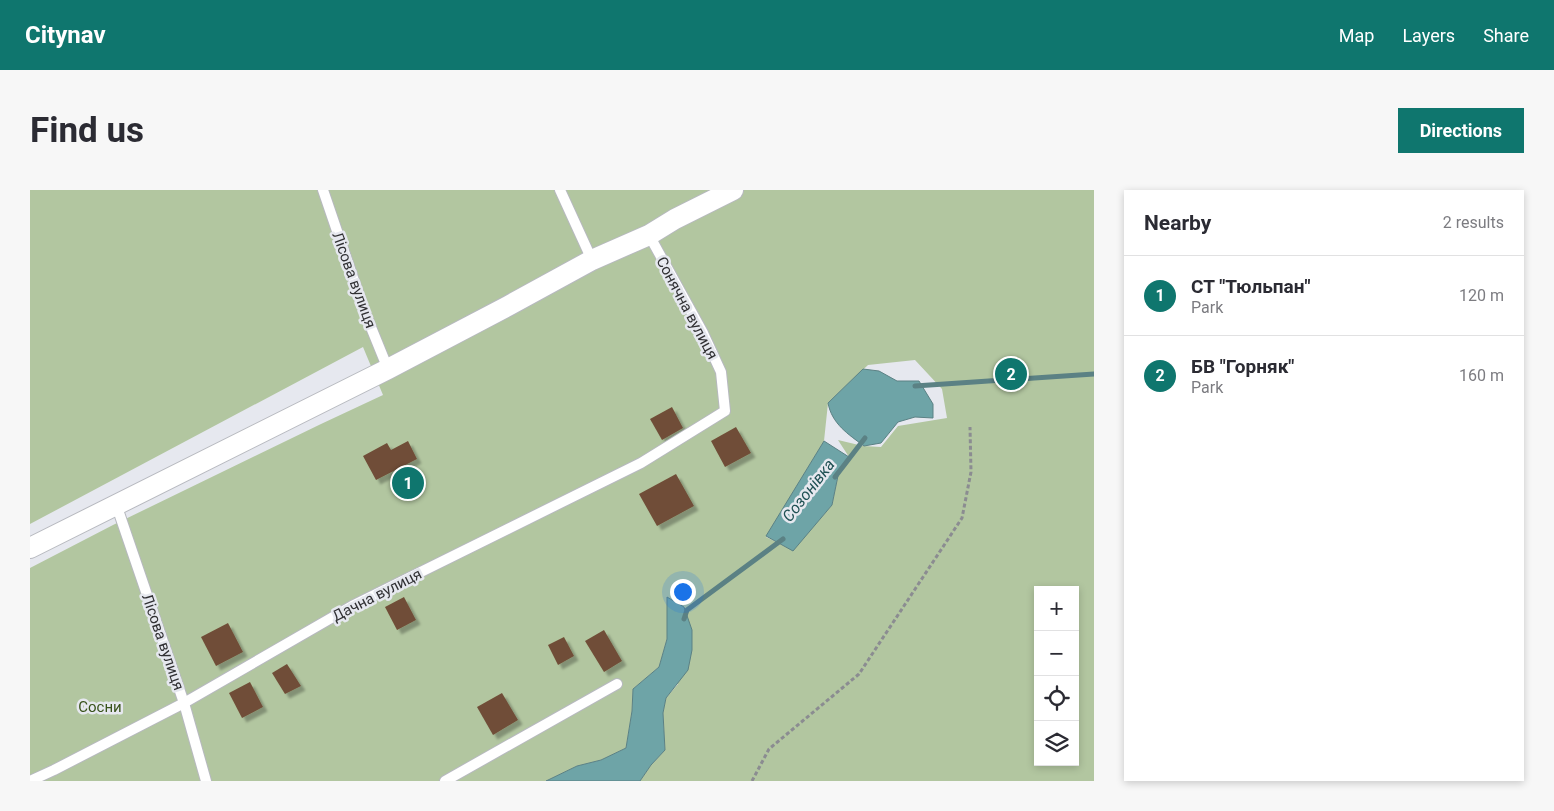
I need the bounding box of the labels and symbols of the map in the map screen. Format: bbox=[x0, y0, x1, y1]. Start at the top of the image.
street label: Лісова вулиця bbox=[328, 229, 380, 331]
street label: Сонячна вулиця bbox=[652, 254, 722, 362]
pin: 2 bbox=[995, 355, 1027, 393]
water label: Созонівка bbox=[778, 455, 839, 525]
pin: 1 bbox=[392, 464, 424, 502]
street label: Дачна вулиця bbox=[329, 565, 425, 625]
your location bbox=[670, 579, 696, 605]
street label: Лісова вулиця bbox=[138, 591, 188, 693]
park label: Сосни bbox=[78, 698, 122, 716]

